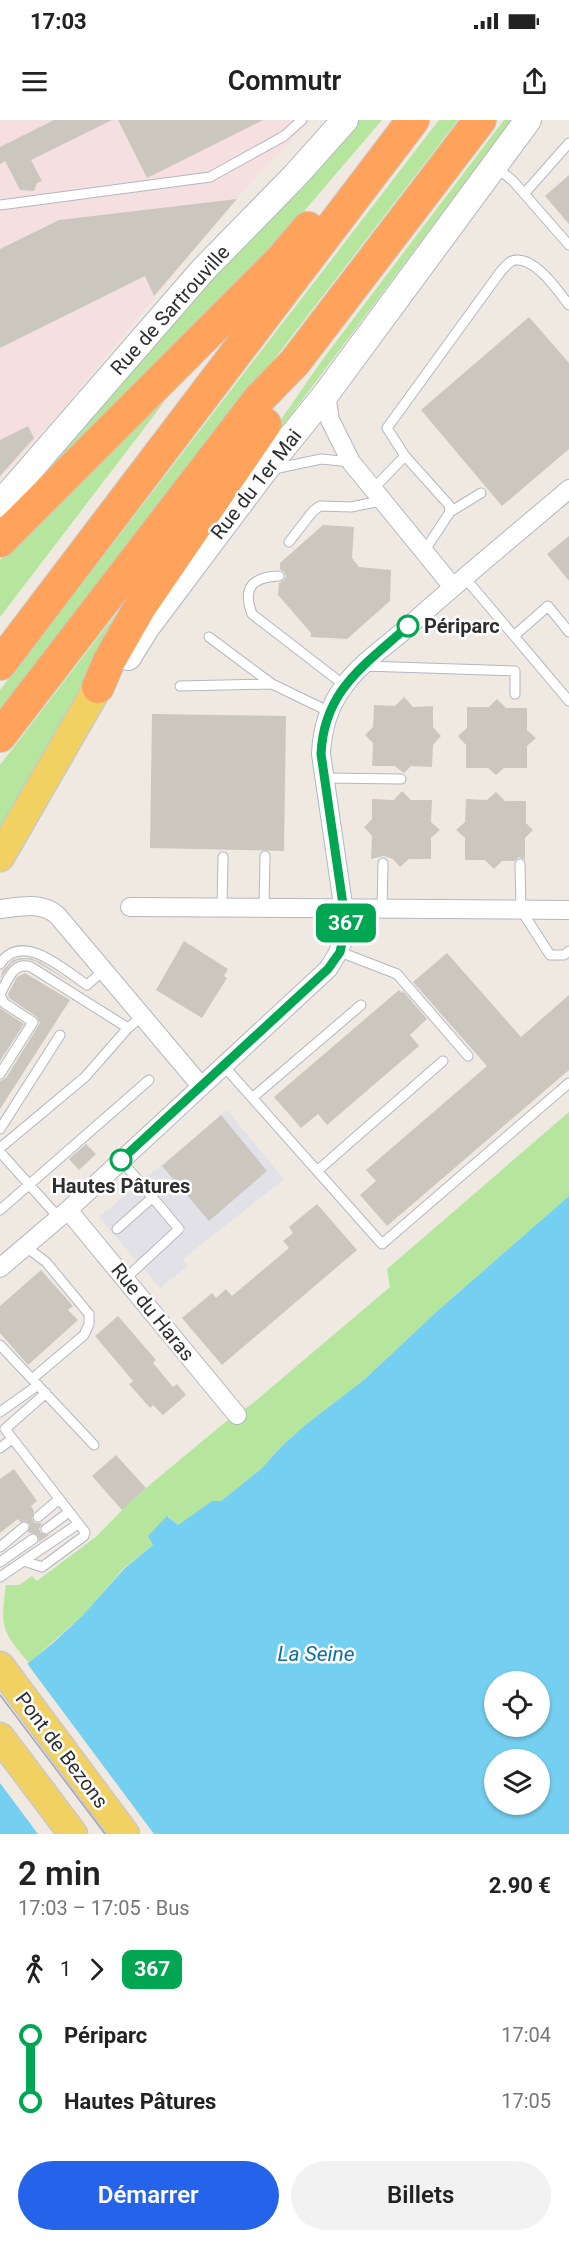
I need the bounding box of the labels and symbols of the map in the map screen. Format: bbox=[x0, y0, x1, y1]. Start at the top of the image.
street label: Rue de Sartrouville bbox=[105, 240, 235, 380]
street label: Rue du 1er Mai bbox=[206, 424, 306, 544]
place label: Périparc bbox=[424, 614, 500, 638]
marker: Périparc bbox=[397, 615, 419, 637]
line badge: 367 bbox=[312, 904, 380, 942]
marker: Hautes Pâtures bbox=[110, 1149, 132, 1171]
place label: Hautes Pâtures bbox=[52, 1174, 190, 1198]
street label: Rue du Haras bbox=[106, 1258, 200, 1366]
water label: La Seine bbox=[277, 1642, 355, 1666]
street label: Pont de Bezons bbox=[11, 1687, 113, 1813]

